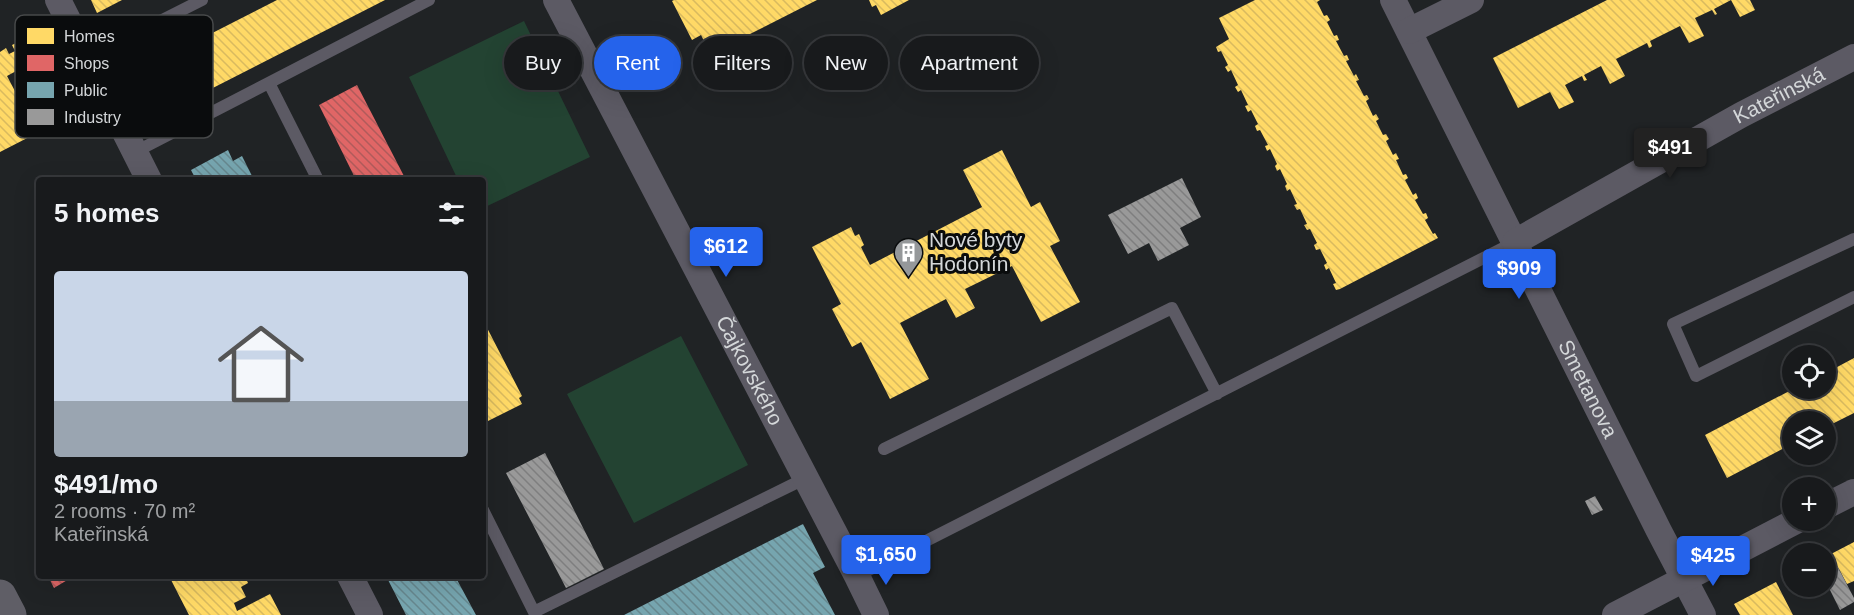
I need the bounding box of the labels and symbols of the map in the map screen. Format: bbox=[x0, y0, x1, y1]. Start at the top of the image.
legend bbox=[15, 15, 213, 138]
text: Homes bbox=[64, 28, 115, 45]
text: Shops bbox=[64, 55, 109, 72]
street label: Kateřinská bbox=[1729, 62, 1829, 128]
text: Public bbox=[64, 82, 108, 99]
text: Industry bbox=[64, 109, 121, 126]
pin: $491 bbox=[1634, 128, 1706, 179]
pin: $612 bbox=[690, 227, 762, 278]
place label: Nové byty Hodonín bbox=[929, 228, 1023, 275]
building icon: Nové byty Hodonín bbox=[892, 236, 924, 278]
pin: $909 bbox=[1483, 249, 1555, 300]
street label: Čajkovského bbox=[712, 312, 788, 429]
street label: Smetanova bbox=[1554, 336, 1623, 442]
pin: $1,650 bbox=[837, 535, 935, 586]
pin: $425 bbox=[1677, 536, 1749, 587]

